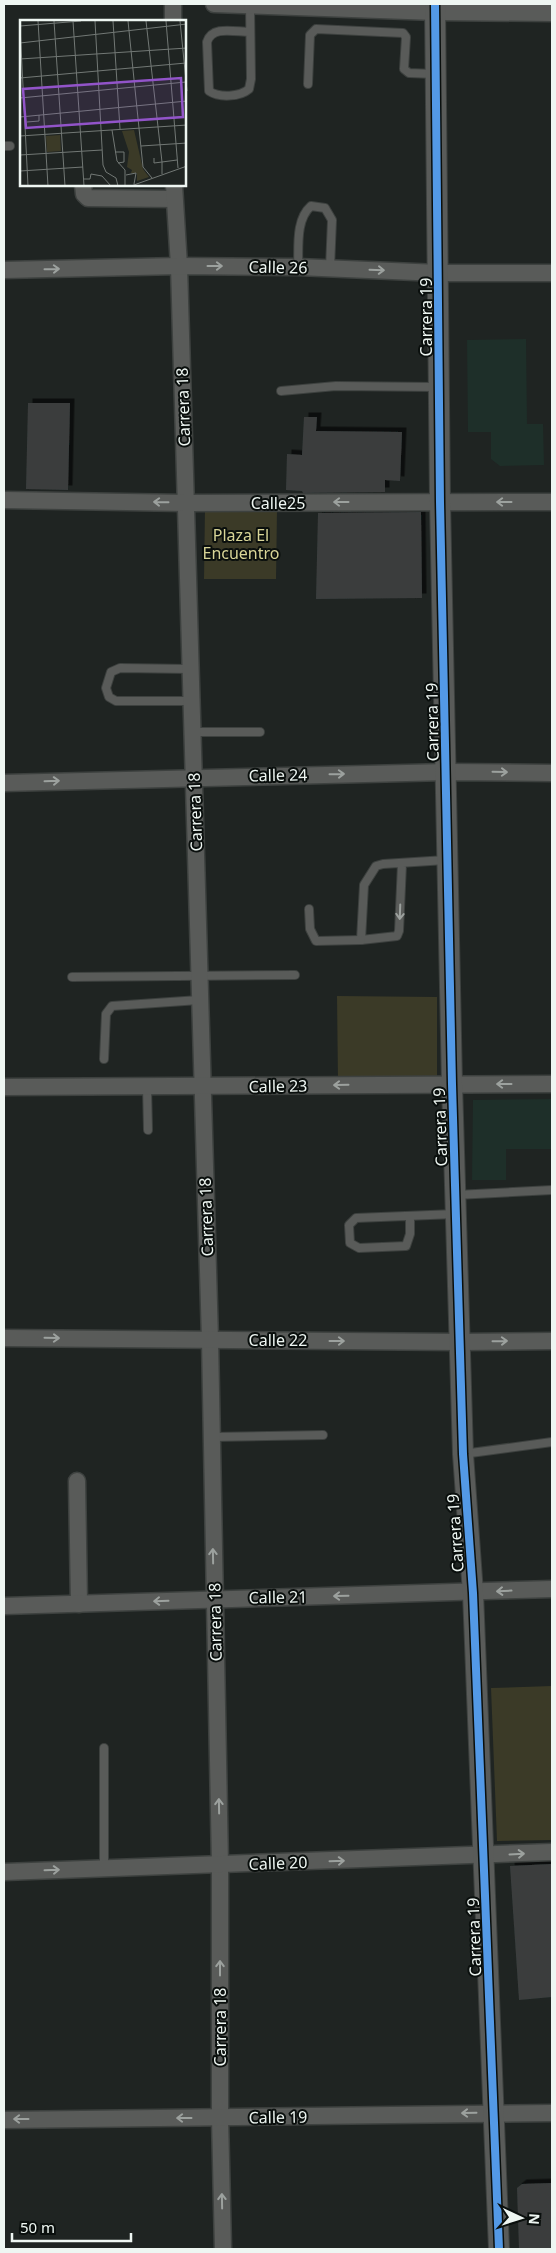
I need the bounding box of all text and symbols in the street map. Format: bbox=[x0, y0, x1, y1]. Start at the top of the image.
inset map bbox=[20, 20, 186, 186]
street label: Calle 26 bbox=[248, 255, 308, 279]
one-way arrow bbox=[206, 261, 223, 271]
one-way arrow bbox=[44, 264, 60, 274]
one-way arrow bbox=[369, 266, 385, 275]
street label: Carrera 19 bbox=[415, 278, 437, 356]
street label: Carrera 18 bbox=[171, 367, 195, 447]
street label: Calle25 bbox=[251, 492, 305, 514]
one-way arrow bbox=[333, 497, 350, 507]
one-way arrow bbox=[496, 497, 512, 507]
one-way arrow bbox=[153, 498, 169, 507]
park label: Plaza El Encuentro bbox=[202, 524, 280, 564]
street label: Carrera 19 bbox=[420, 682, 444, 762]
street label: Calle 24 bbox=[248, 763, 308, 787]
one-way arrow bbox=[492, 768, 508, 777]
one-way arrow bbox=[329, 769, 345, 779]
street label: Carrera 18 bbox=[183, 772, 207, 852]
one-way arrow bbox=[44, 777, 60, 786]
one-way arrow bbox=[395, 904, 404, 920]
street label: Calle 23 bbox=[248, 1074, 308, 1098]
one-way arrow bbox=[496, 1079, 512, 1089]
one-way arrow bbox=[333, 1080, 350, 1090]
street label: Carrera 19 bbox=[428, 1087, 452, 1167]
street label: Carrera 18 bbox=[194, 1177, 218, 1257]
street label: Calle 22 bbox=[249, 1329, 307, 1351]
one-way arrow bbox=[44, 1333, 60, 1343]
one-way arrow bbox=[329, 1336, 345, 1346]
one-way arrow bbox=[492, 1336, 508, 1346]
street label: Carrera 19 bbox=[441, 1493, 469, 1573]
one-way arrow bbox=[209, 1548, 218, 1564]
street label: Carrera 18 bbox=[203, 1582, 227, 1662]
street label: Calle 21 bbox=[248, 1585, 308, 1609]
one-way arrow bbox=[496, 1587, 512, 1596]
one-way arrow bbox=[333, 1591, 350, 1601]
one-way arrow bbox=[153, 1596, 169, 1605]
one-way arrow bbox=[214, 1798, 224, 1814]
one-way arrow bbox=[509, 1849, 525, 1859]
street label: Calle 20 bbox=[248, 1851, 308, 1875]
one-way arrow bbox=[329, 1856, 345, 1865]
one-way arrow bbox=[44, 1866, 60, 1875]
street label: Carrera 19 bbox=[462, 1897, 486, 1977]
one-way arrow bbox=[215, 1960, 225, 1976]
street label: Carrera 18 bbox=[209, 1988, 231, 2066]
street label: Calle 19 bbox=[248, 2105, 308, 2129]
one-way arrow bbox=[461, 2108, 477, 2118]
one-way arrow bbox=[176, 2114, 192, 2123]
one-way arrow bbox=[13, 2115, 29, 2124]
one-way arrow bbox=[217, 2193, 227, 2209]
north arrow bbox=[496, 2193, 546, 2243]
scale bar bbox=[12, 2210, 131, 2242]
text: N bbox=[525, 2213, 544, 2225]
text: 50 m bbox=[20, 2217, 55, 2237]

